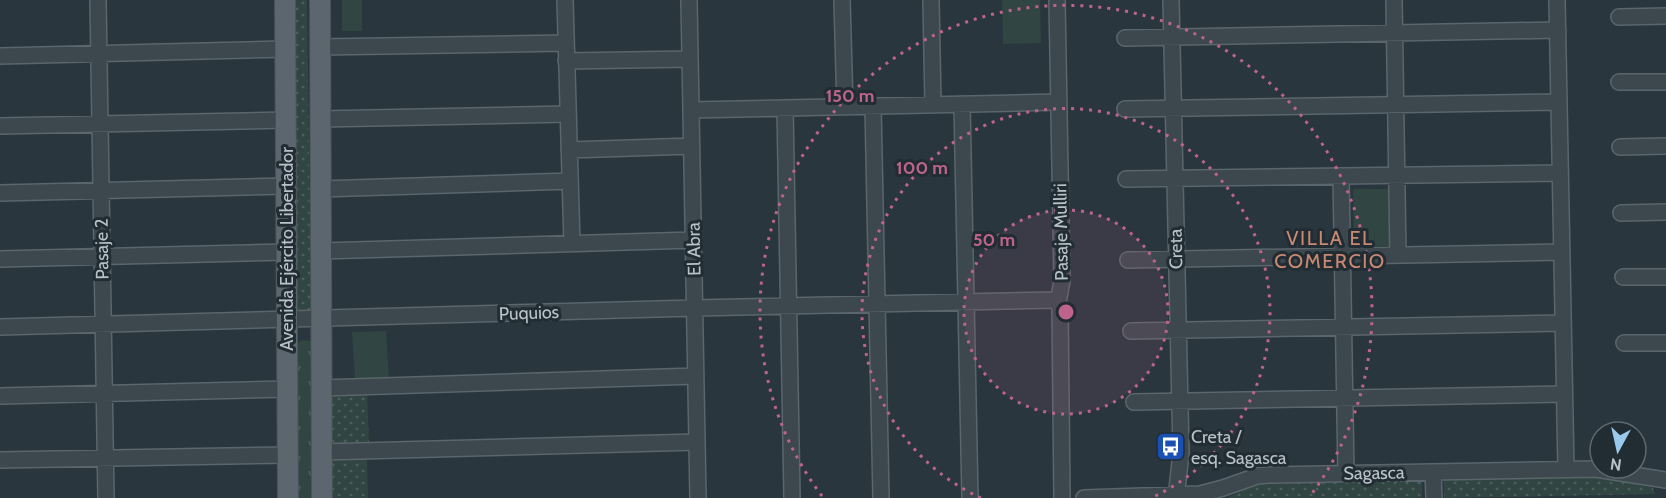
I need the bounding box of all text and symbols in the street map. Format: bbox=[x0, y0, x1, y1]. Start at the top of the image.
text: 150 m bbox=[826, 85, 874, 107]
street label: Avenida Ejército Libertador bbox=[276, 147, 298, 351]
text: 100 m bbox=[896, 157, 948, 179]
street label: Pasaje Mulliri bbox=[1049, 183, 1073, 281]
street label: Pasaje 2 bbox=[90, 218, 114, 280]
street label: El Abra bbox=[683, 222, 705, 276]
district label: VILLA EL COMERCIO bbox=[1274, 226, 1386, 273]
street label: Creta bbox=[1165, 228, 1187, 269]
text: 50 m bbox=[973, 229, 1015, 251]
street label: Puquios bbox=[499, 301, 559, 325]
centre of rings bbox=[1056, 302, 1076, 322]
north arrow bbox=[1588, 420, 1648, 480]
place label: Creta / esq. Sagasca bbox=[1191, 426, 1287, 469]
bus stop icon: Creta / esq. Sagasca bbox=[1154, 431, 1186, 463]
text: N bbox=[1609, 454, 1623, 475]
street label: Sagasca bbox=[1343, 461, 1405, 485]

